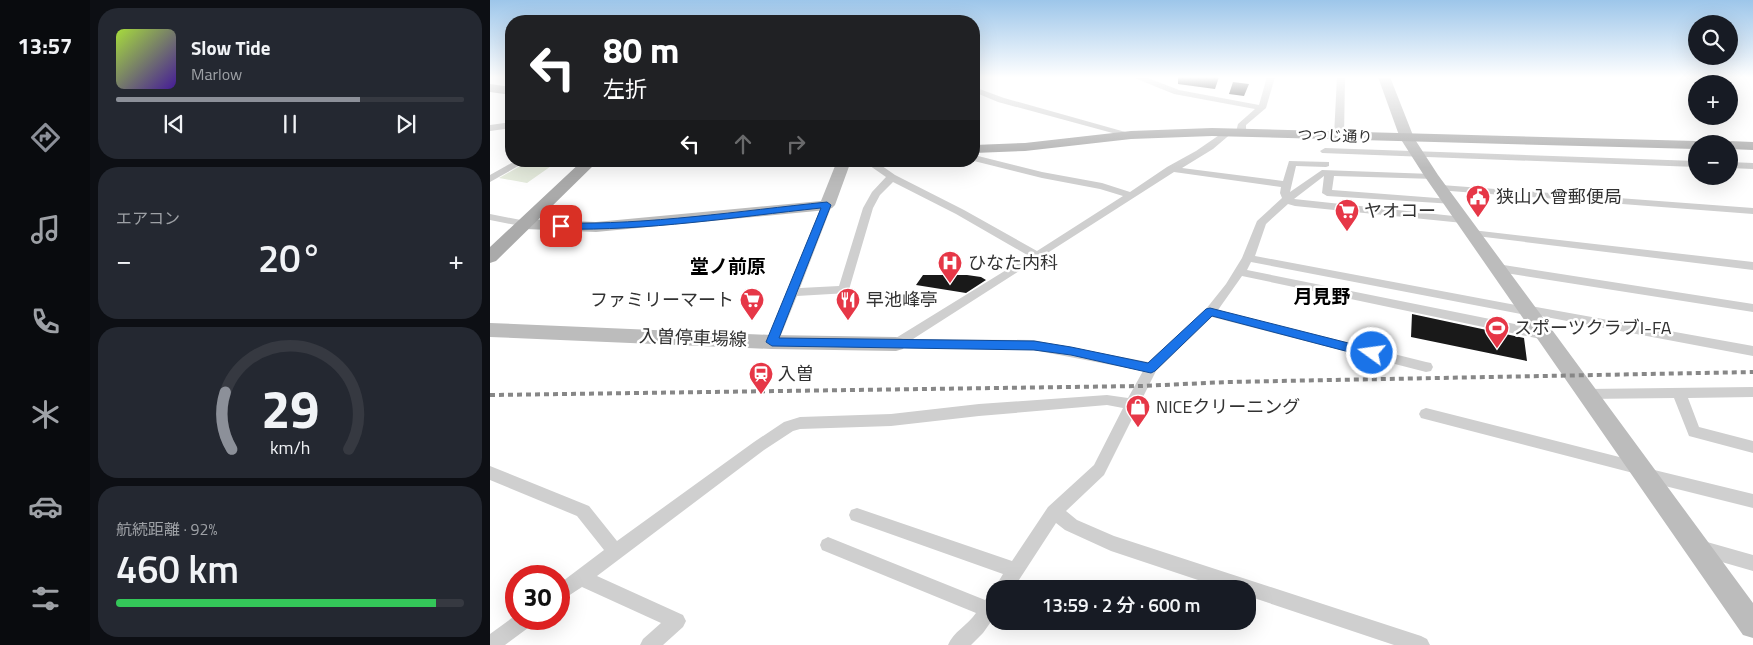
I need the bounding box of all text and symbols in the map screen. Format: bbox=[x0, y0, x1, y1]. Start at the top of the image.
map controls bbox=[1688, 15, 1738, 185]
button: search bbox=[1688, 15, 1738, 65]
text: 80 m bbox=[603, 23, 679, 77]
text: 13:57 bbox=[18, 29, 72, 63]
text: Slow Tide bbox=[191, 33, 270, 62]
icon: left bbox=[520, 35, 585, 100]
text: Marlow bbox=[191, 62, 242, 86]
text: 左折 bbox=[603, 72, 647, 106]
button: + bbox=[1688, 75, 1738, 125]
icon: previous bbox=[160, 110, 188, 138]
icon: pause bbox=[276, 110, 304, 138]
icon: next bbox=[392, 110, 420, 138]
icon: directions bbox=[28, 120, 63, 155]
street label: つつじ通り bbox=[1297, 123, 1373, 148]
icon: left bbox=[676, 130, 704, 158]
icon: ahead bbox=[729, 130, 757, 158]
icon: right bbox=[782, 130, 810, 158]
button: − bbox=[1688, 135, 1738, 185]
place label: 狭山入曾郵便局 bbox=[1496, 183, 1622, 210]
public building icon: 狭山入曾郵便局 bbox=[1465, 184, 1491, 218]
place label: ヤオコー bbox=[1364, 197, 1436, 224]
supermarket icon: ヤオコー bbox=[1334, 198, 1360, 232]
pin bbox=[540, 205, 582, 247]
text: エアコン bbox=[116, 206, 180, 230]
icon: music bbox=[28, 212, 63, 247]
icon: arrive bbox=[547, 212, 575, 240]
text: 20° bbox=[258, 229, 322, 287]
text: − bbox=[116, 238, 132, 281]
text: + bbox=[448, 238, 464, 281]
place label: ひなた内科 bbox=[968, 249, 1058, 276]
hospital icon: ひなた内科 bbox=[937, 250, 963, 284]
district label: 堂ノ前原 bbox=[690, 251, 766, 280]
district label: 月見野 bbox=[1293, 281, 1351, 310]
place label: ファミリーマート bbox=[590, 286, 734, 313]
place label: 早池峰亭 bbox=[866, 286, 938, 313]
supermarket icon: ファミリーマート bbox=[739, 287, 765, 321]
restaurant icon: 早池峰亭 bbox=[835, 287, 861, 321]
icon: phone bbox=[28, 304, 63, 339]
place label: スポーツクラブI-FA bbox=[1514, 314, 1672, 341]
sports icon: スポーツクラブI-FA bbox=[1484, 315, 1510, 349]
street label: 入曽停車場線 bbox=[639, 322, 747, 353]
position arrow bbox=[1345, 326, 1397, 378]
place label: 入曽 bbox=[778, 360, 814, 387]
station icon: 入曽 bbox=[748, 361, 774, 395]
text: 29 bbox=[261, 369, 319, 448]
place label: NICEクリーニング bbox=[1156, 393, 1300, 420]
shop icon: NICEクリーニング bbox=[1125, 394, 1151, 428]
icon: climate bbox=[28, 397, 63, 432]
text: km/h bbox=[270, 434, 310, 461]
icon: car bbox=[28, 489, 63, 524]
text: 航続距離 · 92% bbox=[116, 517, 217, 541]
text: 460 km bbox=[116, 540, 239, 598]
speed limit sign: 30 bbox=[505, 565, 570, 630]
icon: filters bbox=[28, 581, 63, 616]
text: 13:59 · 2 分 · 600 m bbox=[1042, 590, 1200, 619]

